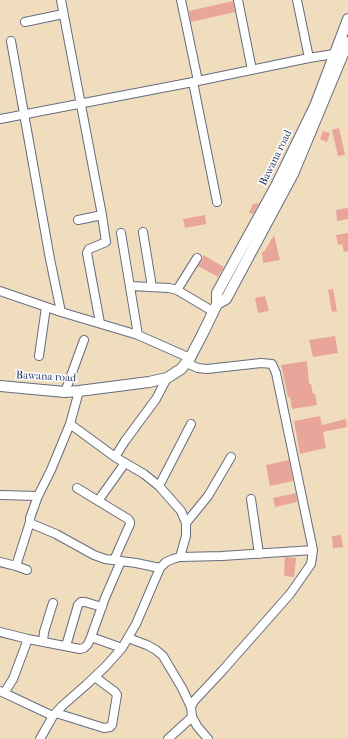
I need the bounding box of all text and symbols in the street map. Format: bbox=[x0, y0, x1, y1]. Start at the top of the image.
street label: Bawana road bbox=[257, 128, 295, 188]
street label: Bawana road bbox=[16, 369, 76, 385]

